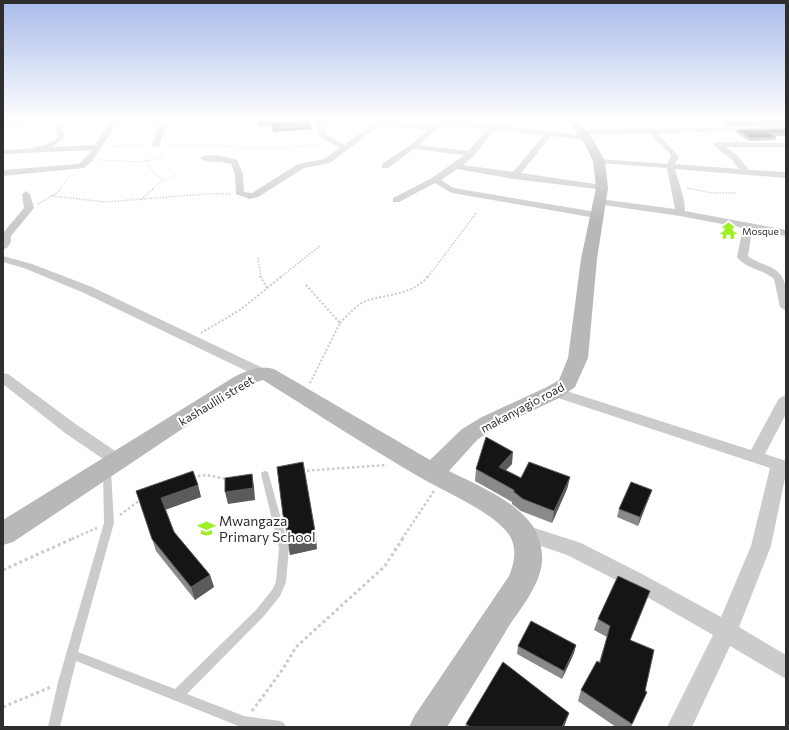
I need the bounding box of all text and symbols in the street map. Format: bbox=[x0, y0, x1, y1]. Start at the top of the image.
temple icon: Mosque bbox=[719, 221, 739, 241]
place label: Mosque bbox=[742, 225, 779, 237]
street label: kashaulili street bbox=[176, 372, 256, 428]
street label: makanyagio road bbox=[478, 379, 566, 435]
place label: Mwangaza Primary School bbox=[219, 512, 315, 545]
school or university icon: Mwangaza Primary School bbox=[196, 518, 216, 538]

